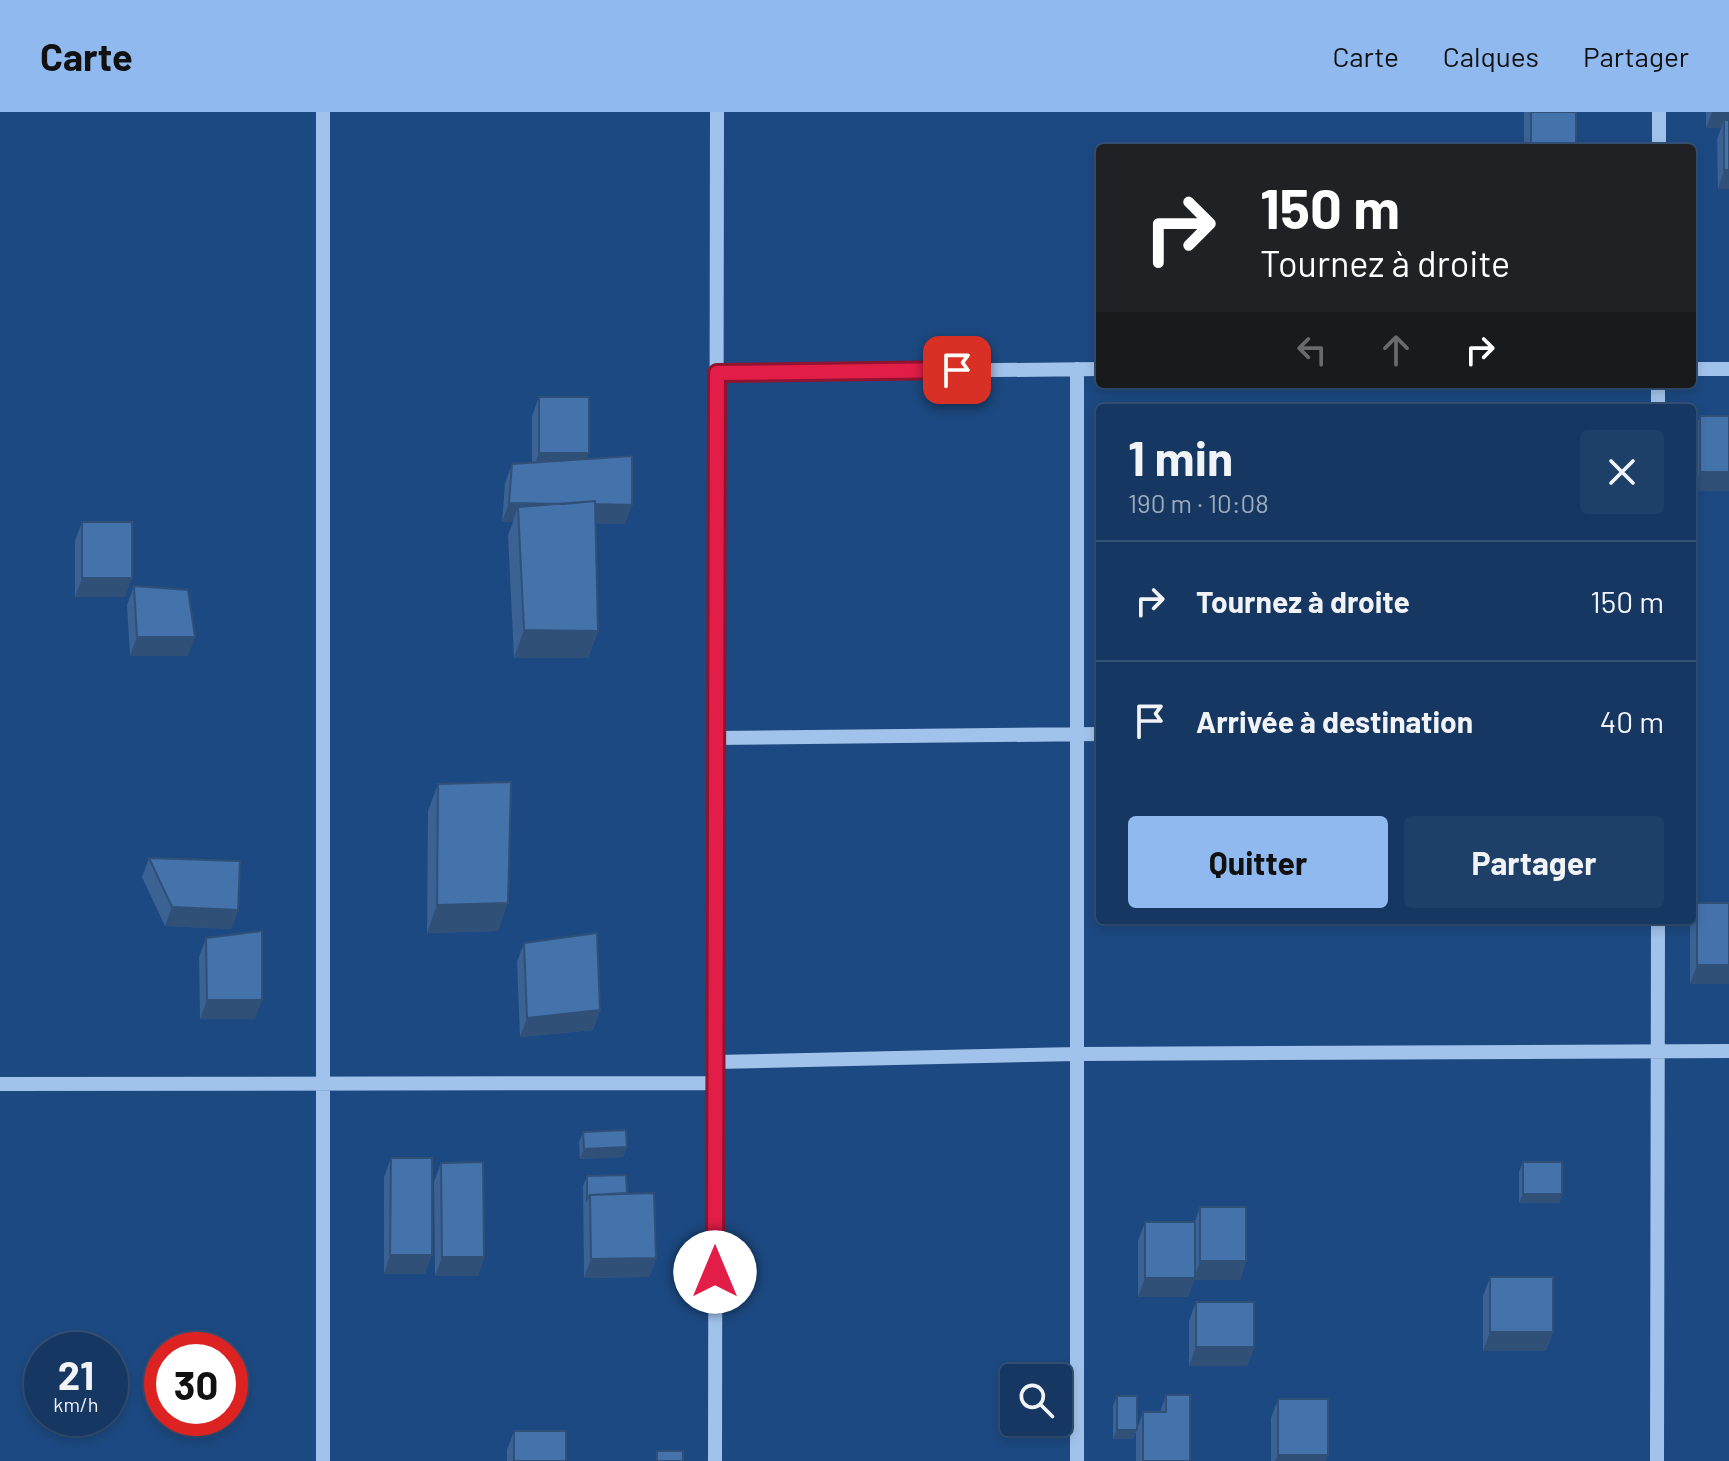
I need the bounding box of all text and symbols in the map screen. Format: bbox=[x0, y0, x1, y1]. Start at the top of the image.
text: Carte bbox=[40, 33, 133, 79]
text: Carte bbox=[1332, 39, 1399, 73]
text: Calques bbox=[1443, 39, 1539, 73]
text: Partager bbox=[1583, 39, 1689, 73]
text: 150 m bbox=[1260, 173, 1400, 240]
icon: right bbox=[1128, 176, 1232, 280]
text: Tournez à droite bbox=[1260, 241, 1510, 284]
icon: left bbox=[1290, 328, 1334, 372]
icon: ahead bbox=[1374, 328, 1418, 372]
icon: right bbox=[1458, 328, 1502, 372]
pin bbox=[923, 336, 991, 404]
icon: arrive bbox=[935, 348, 979, 392]
text: 1 min bbox=[1128, 428, 1233, 486]
button: close bbox=[1580, 430, 1664, 514]
text: 190 m · 10:08 bbox=[1128, 487, 1269, 518]
icon: right bbox=[1128, 579, 1172, 623]
text: Tournez à droite bbox=[1196, 583, 1410, 619]
text: 150 m bbox=[1590, 583, 1664, 619]
icon: arrive bbox=[1128, 699, 1172, 743]
text: Arrivée à destination bbox=[1196, 703, 1473, 739]
text: 40 m bbox=[1600, 703, 1664, 739]
button: Quitter bbox=[1128, 816, 1388, 908]
button: Partager bbox=[1404, 816, 1664, 908]
position arrow bbox=[673, 1230, 757, 1314]
speed limit sign: 30 bbox=[144, 1332, 248, 1436]
text: 21 bbox=[58, 1350, 94, 1398]
map controls bbox=[1000, 1364, 1072, 1436]
button: search bbox=[1000, 1364, 1072, 1436]
text: km/h bbox=[53, 1392, 99, 1416]

